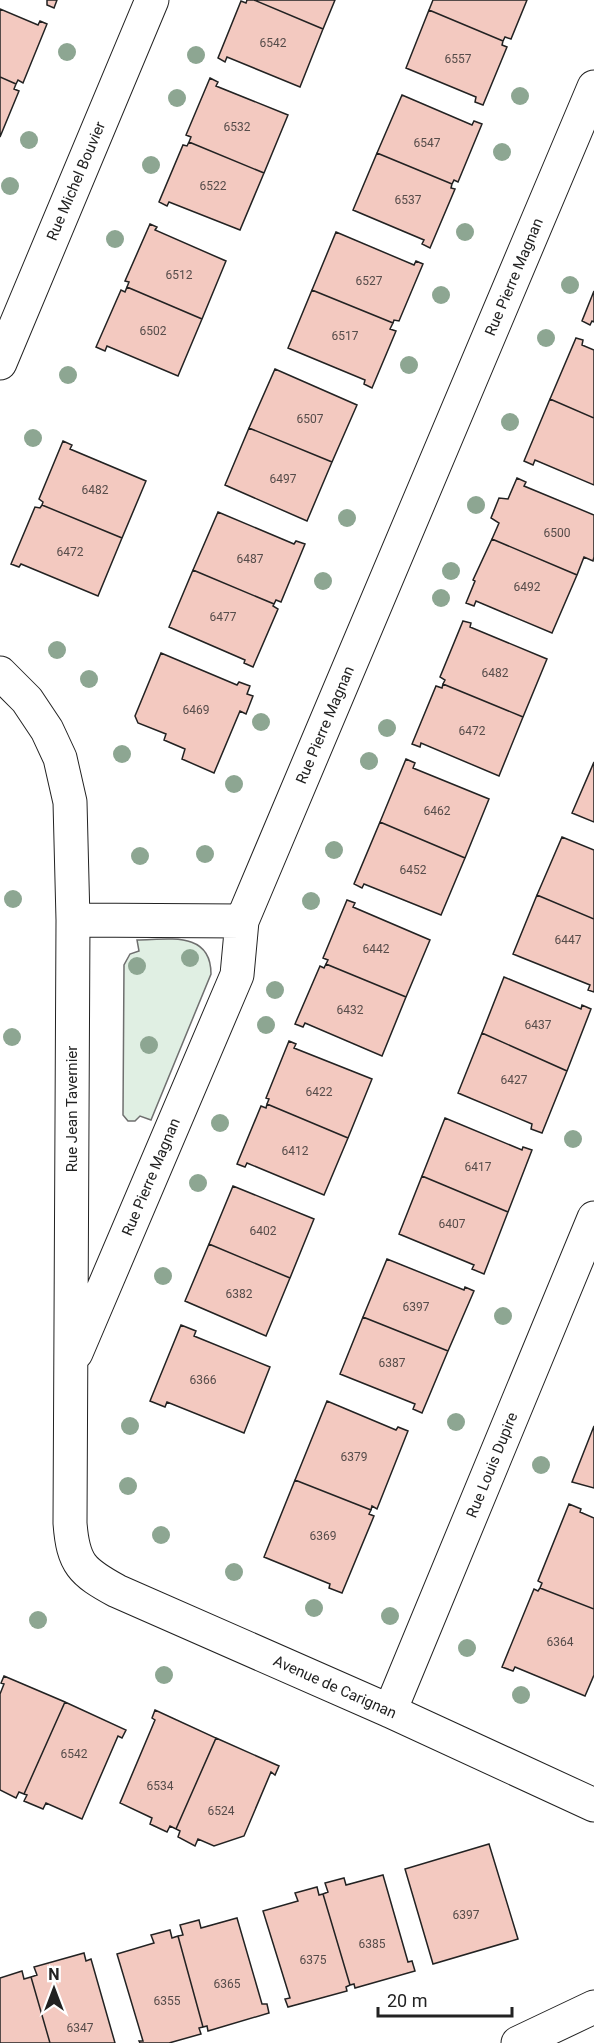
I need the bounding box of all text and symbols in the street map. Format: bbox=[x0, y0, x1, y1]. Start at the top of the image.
house number: 6542 bbox=[260, 36, 287, 50]
house number: 6557 bbox=[445, 52, 472, 66]
street label: Rue Michel Bouvier bbox=[43, 119, 109, 243]
house number: 6532 bbox=[224, 120, 251, 134]
house number: 6547 bbox=[414, 136, 441, 150]
house number: 6522 bbox=[200, 179, 227, 193]
house number: 6537 bbox=[395, 193, 422, 207]
street label: Rue Pierre Magnan bbox=[481, 215, 547, 339]
house number: 6512 bbox=[166, 268, 193, 282]
house number: 6527 bbox=[356, 274, 383, 288]
house number: 6502 bbox=[140, 324, 167, 338]
house number: 6517 bbox=[332, 329, 359, 343]
house number: 6507 bbox=[297, 412, 324, 426]
house number: 6497 bbox=[270, 472, 297, 486]
house number: 6482 bbox=[82, 483, 109, 497]
house number: 6500 bbox=[544, 526, 571, 540]
house number: 6472 bbox=[57, 545, 84, 559]
house number: 6487 bbox=[237, 552, 264, 566]
house number: 6492 bbox=[514, 580, 541, 594]
house number: 6477 bbox=[210, 610, 237, 624]
street label: Rue Pierre Magnan bbox=[292, 663, 358, 787]
house number: 6482 bbox=[482, 666, 509, 680]
house number: 6469 bbox=[183, 703, 209, 717]
house number: 6472 bbox=[459, 724, 486, 738]
house number: 6462 bbox=[424, 804, 451, 818]
house number: 6452 bbox=[400, 863, 427, 877]
house number: 6447 bbox=[555, 933, 582, 947]
house number: 6442 bbox=[363, 942, 390, 956]
house number: 6432 bbox=[337, 1003, 364, 1017]
house number: 6437 bbox=[525, 1018, 552, 1032]
street label: Rue Jean Tavernier bbox=[63, 1046, 81, 1172]
house number: 6427 bbox=[501, 1073, 528, 1087]
house number: 6422 bbox=[306, 1085, 333, 1099]
street label: Rue Pierre Magnan bbox=[118, 1115, 184, 1239]
house number: 6412 bbox=[282, 1144, 309, 1158]
house number: 6417 bbox=[465, 1160, 492, 1174]
house number: 6407 bbox=[439, 1217, 466, 1231]
house number: 6402 bbox=[250, 1224, 277, 1238]
house number: 6382 bbox=[226, 1287, 253, 1301]
house number: 6397 bbox=[403, 1300, 430, 1314]
house number: 6387 bbox=[379, 1356, 406, 1370]
house number: 6366 bbox=[190, 1373, 217, 1387]
street label: Rue Louis Dupire bbox=[463, 1410, 521, 1520]
house number: 6379 bbox=[341, 1450, 367, 1464]
house number: 6369 bbox=[310, 1529, 336, 1543]
house number: 6364 bbox=[547, 1635, 574, 1649]
street label: Avenue de Carignan bbox=[271, 1652, 399, 1722]
house number: 6542 bbox=[61, 1747, 88, 1761]
house number: 6534 bbox=[147, 1779, 174, 1793]
house number: 6524 bbox=[208, 1804, 235, 1818]
house number: 6397 bbox=[453, 1908, 480, 1922]
house number: 6385 bbox=[359, 1937, 386, 1951]
house number: 6375 bbox=[300, 1953, 327, 1967]
north arrow bbox=[24, 1959, 84, 2019]
text: N bbox=[48, 1965, 60, 1984]
house number: 6365 bbox=[214, 1977, 241, 1991]
scale bar bbox=[378, 1980, 512, 2018]
text: 20 m bbox=[387, 1990, 427, 2011]
house number: 6355 bbox=[154, 1994, 181, 2008]
house number: 6347 bbox=[67, 2021, 94, 2035]

